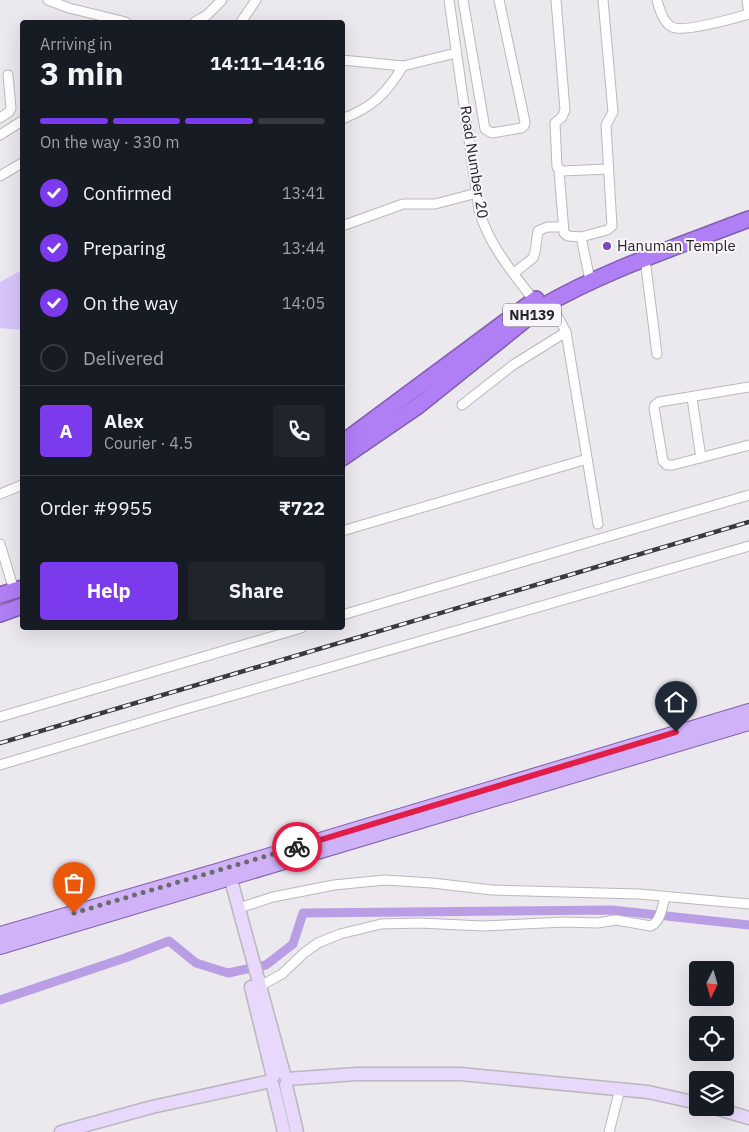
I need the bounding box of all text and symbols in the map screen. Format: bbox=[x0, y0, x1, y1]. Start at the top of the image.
text: Arriving in bbox=[40, 34, 112, 54]
text: 14:11–14:16 bbox=[210, 51, 325, 75]
text: 3 min bbox=[40, 52, 124, 94]
street label: Road Number 20 bbox=[456, 104, 493, 220]
text: On the way · 330 m bbox=[40, 132, 179, 152]
icon: check bbox=[40, 179, 68, 207]
text: Confirmed bbox=[83, 181, 172, 205]
text: 13:41 bbox=[282, 183, 325, 203]
icon: check bbox=[40, 234, 68, 262]
text: Preparing bbox=[83, 236, 165, 260]
place label: Hanuman Temple bbox=[617, 236, 736, 255]
text: 13:44 bbox=[282, 238, 325, 258]
marker: Hanuman Temple bbox=[601, 240, 613, 252]
icon: check bbox=[40, 289, 68, 317]
text: On the way bbox=[83, 291, 178, 315]
text: 14:05 bbox=[282, 293, 325, 313]
road number: NH139 bbox=[503, 304, 561, 326]
text: Delivered bbox=[83, 346, 164, 370]
button: phone bbox=[273, 405, 325, 457]
text: Alex bbox=[104, 409, 144, 433]
text: A bbox=[59, 419, 73, 443]
text: Courier · 4.5 bbox=[104, 433, 193, 453]
text: Order #9955 bbox=[40, 496, 152, 520]
text: ₹722 bbox=[279, 496, 325, 520]
button: Help bbox=[40, 562, 178, 620]
button: Share bbox=[188, 562, 325, 620]
pin bbox=[655, 681, 697, 732]
icon: home bbox=[662, 688, 690, 716]
courier bbox=[272, 822, 322, 872]
icon: bike bbox=[283, 833, 311, 861]
pin bbox=[53, 862, 95, 913]
icon: bag bbox=[60, 869, 88, 897]
north arrow bbox=[689, 961, 734, 1006]
map controls bbox=[689, 961, 734, 1116]
button: locate bbox=[689, 1016, 734, 1061]
button: layers bbox=[689, 1071, 734, 1116]

